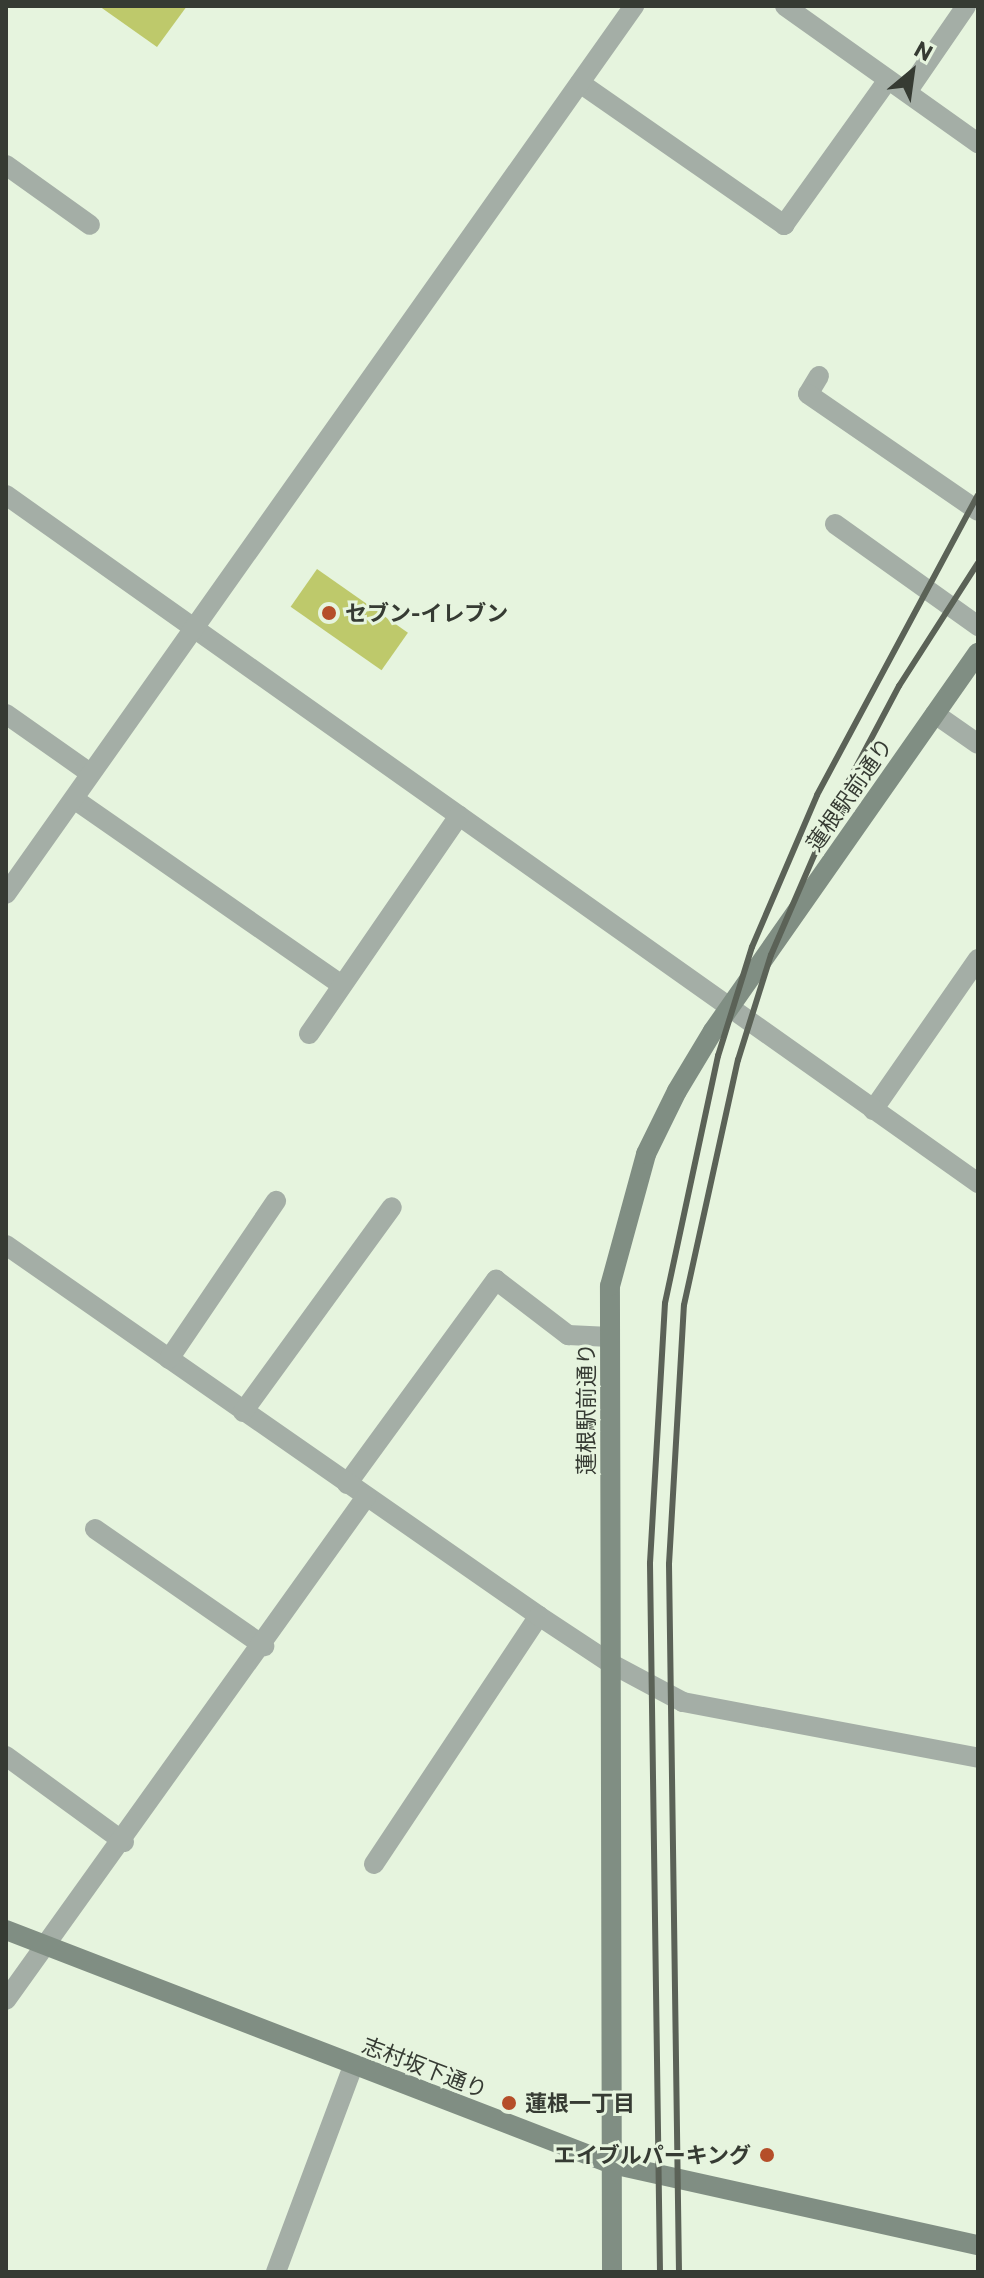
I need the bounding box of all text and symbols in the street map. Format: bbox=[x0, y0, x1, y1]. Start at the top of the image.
north arrow bbox=[872, 32, 952, 112]
text: N bbox=[910, 35, 938, 66]
place label: セブン-イレブン bbox=[345, 600, 508, 626]
marker: セブン-イレブン bbox=[320, 604, 338, 622]
street label: 蓮根駅前通り bbox=[800, 732, 898, 856]
street label: 蓮根駅前通り bbox=[573, 1343, 599, 1475]
street label: 志村坂下通り bbox=[359, 2031, 491, 2103]
place label: 蓮根一丁目 bbox=[525, 2090, 635, 2116]
marker: 蓮根一丁目 bbox=[500, 2094, 518, 2112]
place label: エイブルパーキング bbox=[553, 2142, 751, 2168]
marker: エイブルパーキング bbox=[758, 2146, 776, 2164]

